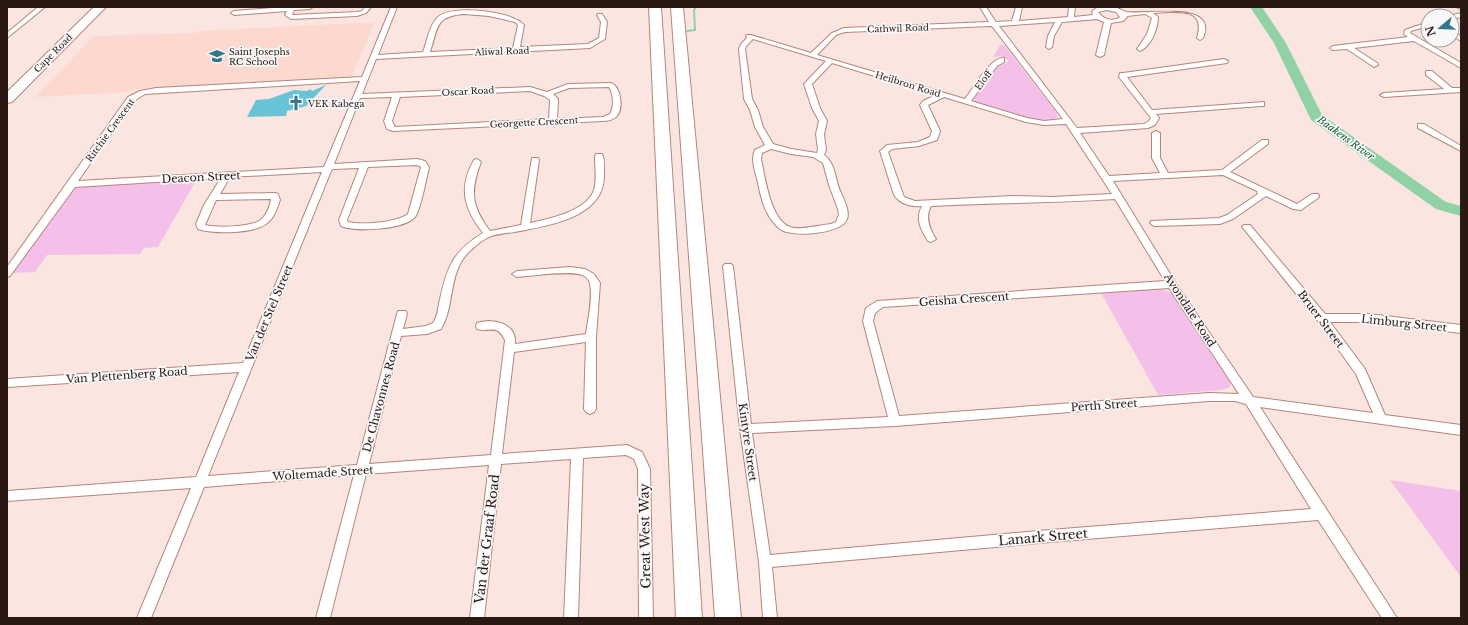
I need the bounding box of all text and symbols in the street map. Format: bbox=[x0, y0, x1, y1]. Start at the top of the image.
north arrow bbox=[1420, 8, 1460, 48]
street label: Cathwil Road bbox=[867, 21, 929, 35]
text: N bbox=[1422, 23, 1439, 38]
street label: Cape Road bbox=[31, 31, 75, 75]
street label: Aliwal Road bbox=[473, 45, 530, 57]
place label: Saint Josephs RC School bbox=[229, 46, 290, 67]
school or university icon: Saint Josephs RC School bbox=[208, 47, 226, 65]
street label: Eloff bbox=[972, 67, 995, 92]
street label: Heilbron Road bbox=[874, 69, 942, 99]
street label: Oscar Road bbox=[441, 84, 495, 98]
church icon: VEK Kabega bbox=[287, 94, 305, 112]
street label: Ritchie Crescent bbox=[83, 96, 137, 164]
place label: VEK Kabega bbox=[307, 98, 364, 109]
water label: Baakens River bbox=[1314, 112, 1377, 163]
street label: Georgette Crescent bbox=[490, 114, 579, 130]
street label: Deacon Street bbox=[161, 168, 242, 186]
street label: Van der Stel Street bbox=[242, 262, 296, 364]
street label: Avondale Road bbox=[1160, 270, 1219, 350]
street label: Bruer Street bbox=[1295, 287, 1348, 351]
street label: Geisha Crescent bbox=[918, 289, 1010, 309]
street label: Limburg Street bbox=[1360, 312, 1448, 335]
street label: De Chavonnes Road bbox=[359, 340, 403, 454]
street label: Van Plettenberg Road bbox=[65, 364, 189, 386]
street label: Perth Street bbox=[1070, 396, 1139, 414]
street label: Kintyre Street bbox=[736, 402, 761, 483]
street label: Woltemade Street bbox=[271, 462, 375, 484]
street label: Van der Graaf Road bbox=[471, 473, 503, 606]
street label: Great West Way bbox=[636, 483, 654, 589]
street label: Lanark Street bbox=[998, 525, 1088, 549]

